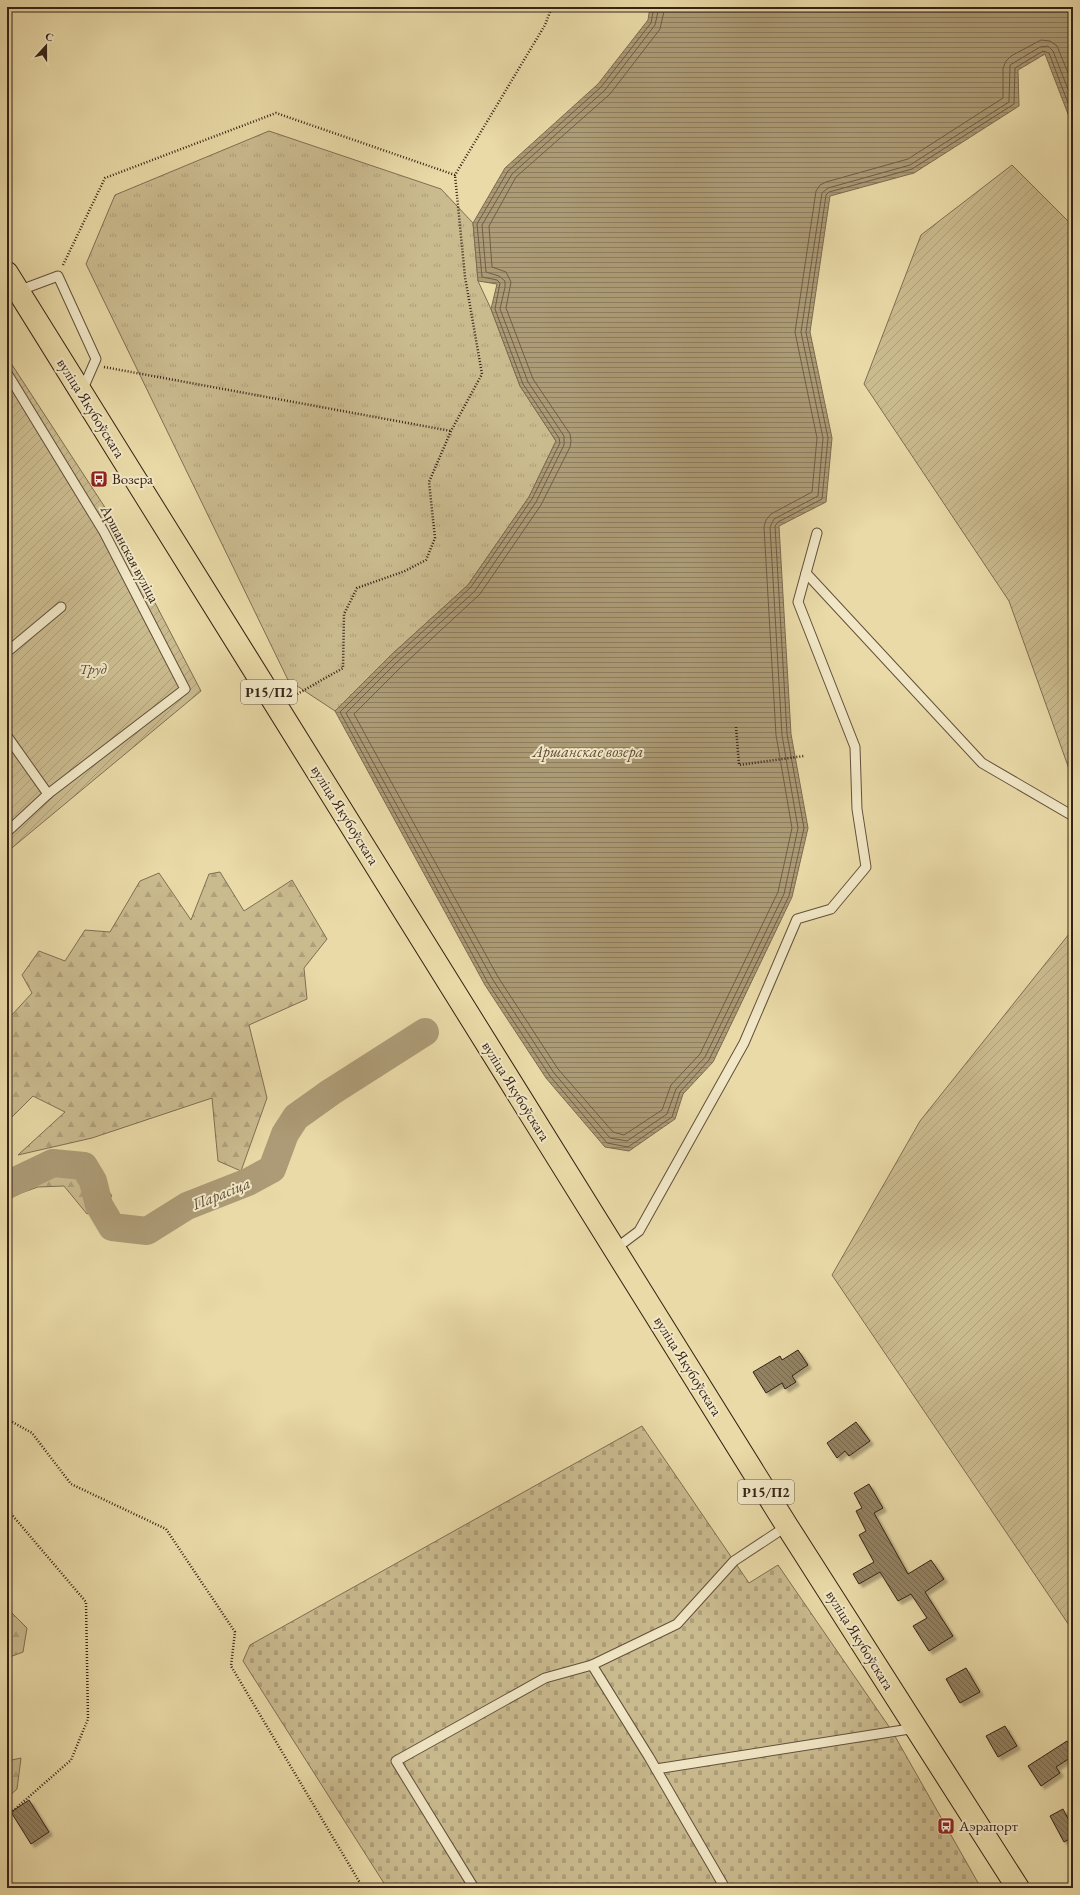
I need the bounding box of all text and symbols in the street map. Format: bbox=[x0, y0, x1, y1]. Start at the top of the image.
north arrow bbox=[26, 26, 66, 66]
text: С bbox=[43, 29, 56, 45]
street label: вуліца Якубоўскага bbox=[53, 354, 130, 461]
bus stop icon: Возера bbox=[89, 469, 109, 489]
place label: Возера bbox=[112, 469, 153, 488]
street label: Аршанская вуліца bbox=[96, 501, 164, 606]
park label: Труд bbox=[79, 659, 107, 678]
road number: Р15/П2 bbox=[241, 680, 297, 704]
water label: Аршанскае возера bbox=[532, 741, 643, 762]
street label: вуліца Якубоўскага bbox=[307, 761, 384, 868]
street label: вуліца Якубоўскага bbox=[478, 1037, 555, 1144]
water label: Парасіца bbox=[188, 1172, 253, 1215]
street label: вуліца Якубоўскага bbox=[650, 1312, 727, 1419]
road number: Р15/П2 bbox=[738, 1480, 794, 1504]
street label: вуліца Якубоўскага bbox=[822, 1586, 899, 1693]
bus stop icon: Аэрапорт bbox=[936, 1816, 956, 1836]
place label: Аэрапорт bbox=[958, 1816, 1018, 1835]

